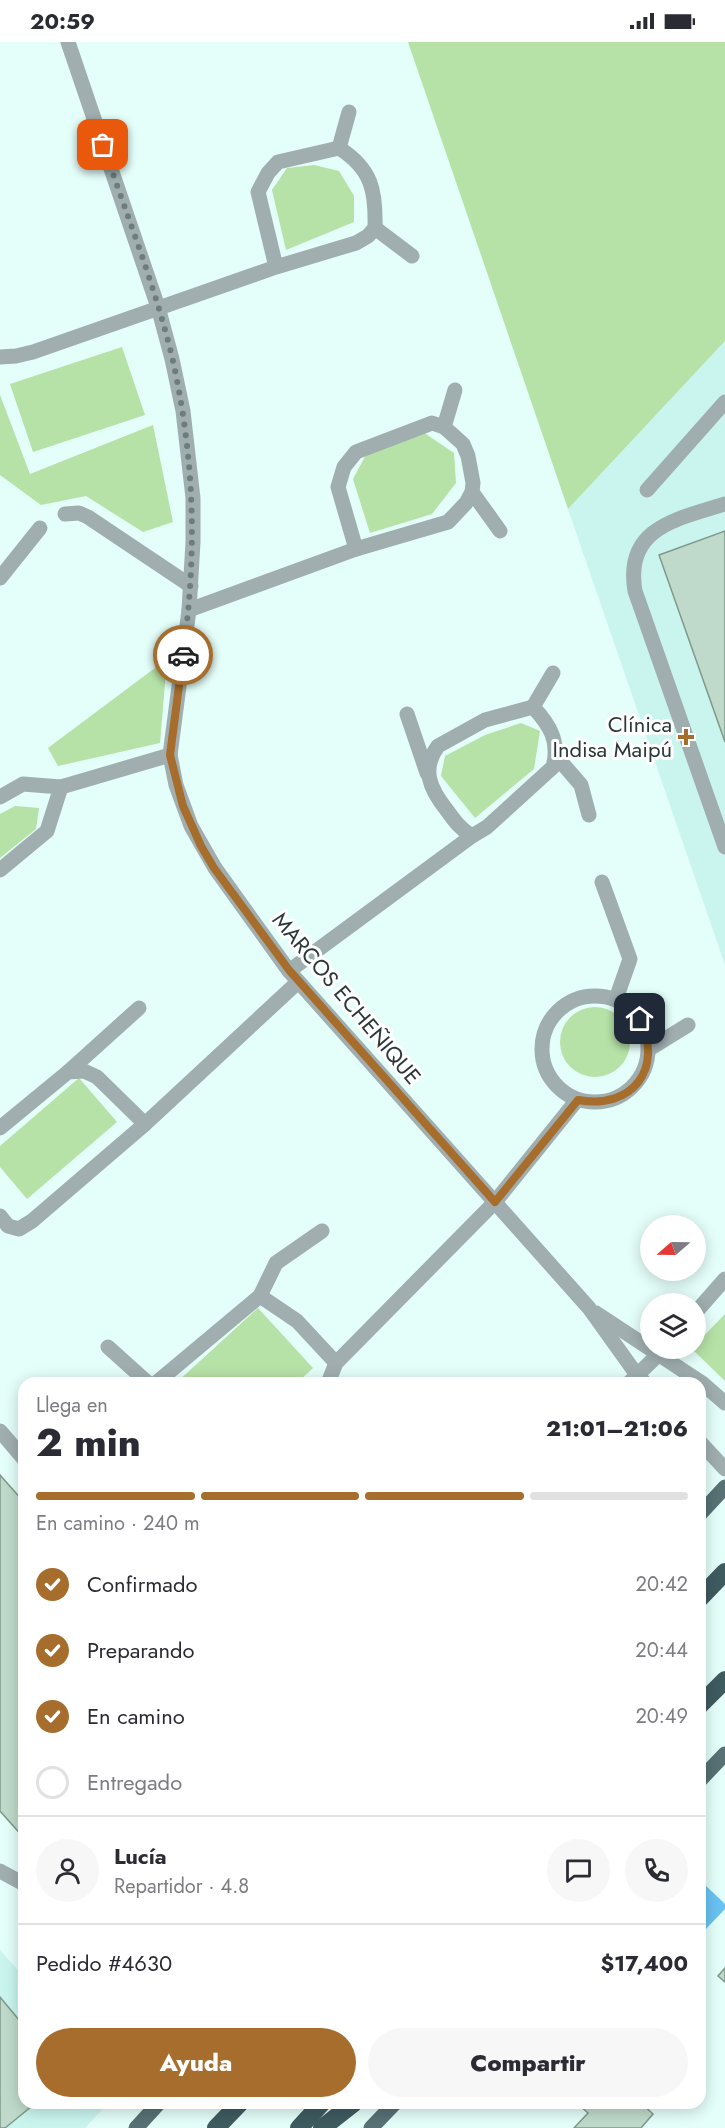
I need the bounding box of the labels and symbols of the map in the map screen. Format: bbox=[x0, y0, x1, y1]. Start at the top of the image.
pin bbox=[77, 119, 128, 170]
courier bbox=[153, 625, 213, 685]
place label: Clínica Indisa Maipú bbox=[553, 708, 672, 765]
marker: Clínica Indisa Maipú bbox=[677, 728, 695, 746]
street label: MARCOS ECHEÑIQUE bbox=[265, 905, 429, 1091]
pin bbox=[614, 993, 665, 1044]
north arrow bbox=[640, 1215, 706, 1281]

